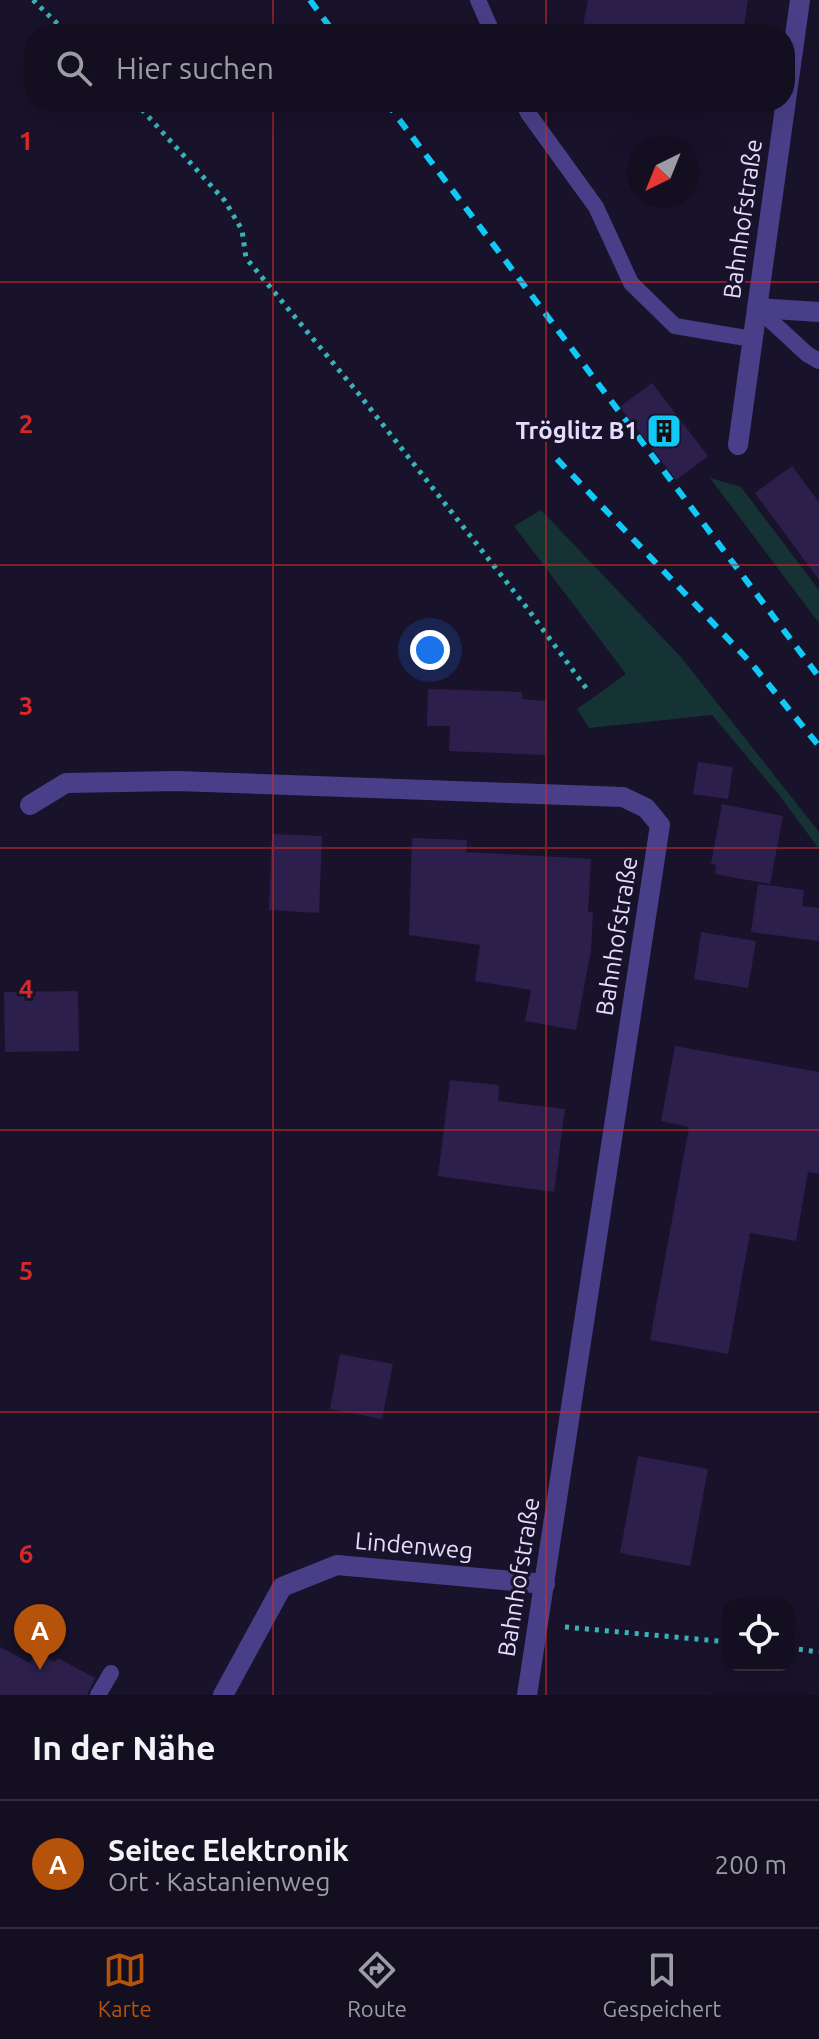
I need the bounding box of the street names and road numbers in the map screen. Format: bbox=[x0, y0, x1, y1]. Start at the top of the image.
street label: Bahnhofstraße bbox=[718, 137, 767, 300]
street label: Bahnhofstraße bbox=[591, 854, 642, 1017]
street label: Bahnhofstraße bbox=[493, 1495, 544, 1658]
street label: Lindenweg bbox=[354, 1527, 474, 1564]

